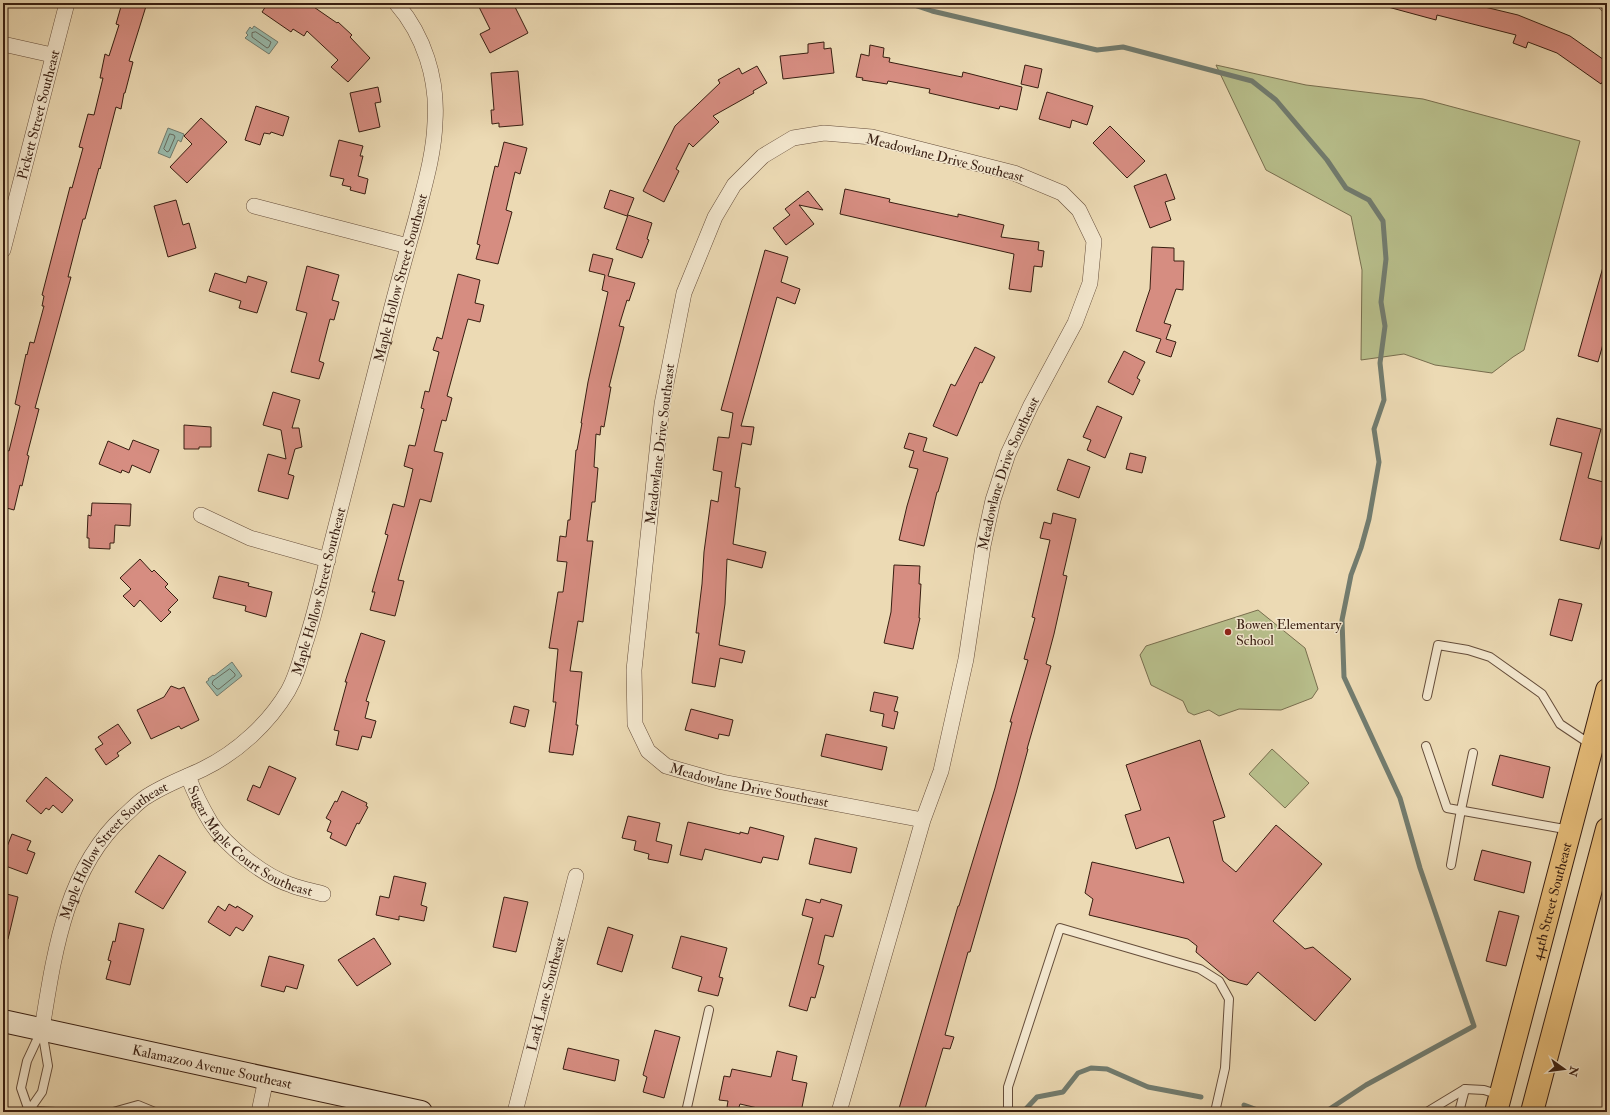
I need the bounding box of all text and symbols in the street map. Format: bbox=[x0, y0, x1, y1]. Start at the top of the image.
street label: Pickett Street Southeast bbox=[13, 47, 63, 181]
street label: Meadowlane Drive Southeast bbox=[864, 130, 1026, 186]
street label: Maple Hollow Street Southeast bbox=[370, 191, 431, 364]
street label: Meadowlane Drive Southeast bbox=[642, 362, 678, 525]
street label: Meadowlane Drive Southeast bbox=[974, 393, 1043, 552]
street label: Maple Hollow Street Southeast bbox=[288, 505, 349, 678]
place label: Bowen Elementary School bbox=[1236, 616, 1342, 649]
marker: Bowen Elementary School bbox=[1223, 627, 1233, 637]
street label: Meadowlane Drive Southeast bbox=[668, 759, 830, 811]
street label: Maple Hollow Street Southeast bbox=[56, 778, 171, 921]
street label: Sugar Maple Court Southeast bbox=[184, 783, 315, 900]
street label: 44th Street Southeast bbox=[1528, 840, 1575, 962]
street label: Lark Lane Southeast bbox=[523, 935, 569, 1053]
street label: Kalamazoo Avenue Southeast bbox=[131, 1041, 294, 1092]
north arrow bbox=[1544, 1049, 1584, 1089]
text: N bbox=[1565, 1064, 1581, 1079]

